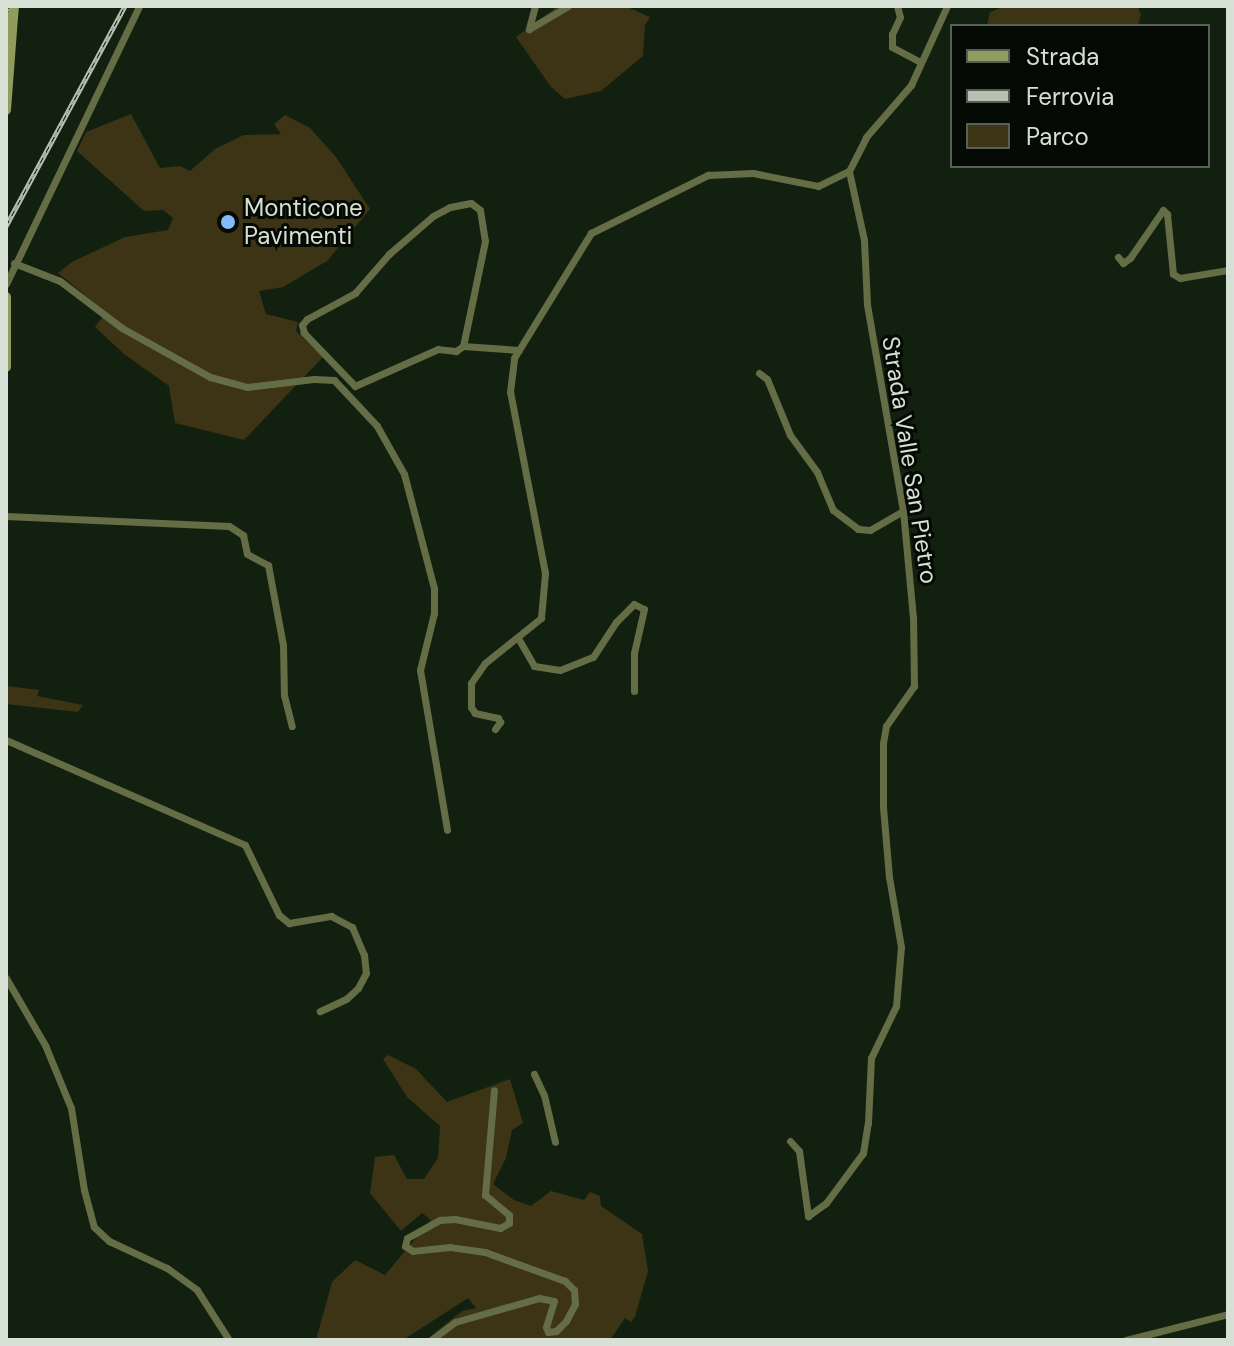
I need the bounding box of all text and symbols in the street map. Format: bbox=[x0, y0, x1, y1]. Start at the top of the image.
legend bbox=[950, 24, 1210, 168]
text: Strada bbox=[1026, 41, 1099, 72]
text: Ferrovia bbox=[1026, 81, 1114, 112]
text: Parco bbox=[1026, 121, 1089, 152]
place label: Monticone Pavimenti bbox=[244, 194, 363, 250]
marker: Monticone Pavimenti bbox=[219, 213, 237, 231]
street label: Strada Valle San Pietro bbox=[876, 334, 944, 586]

